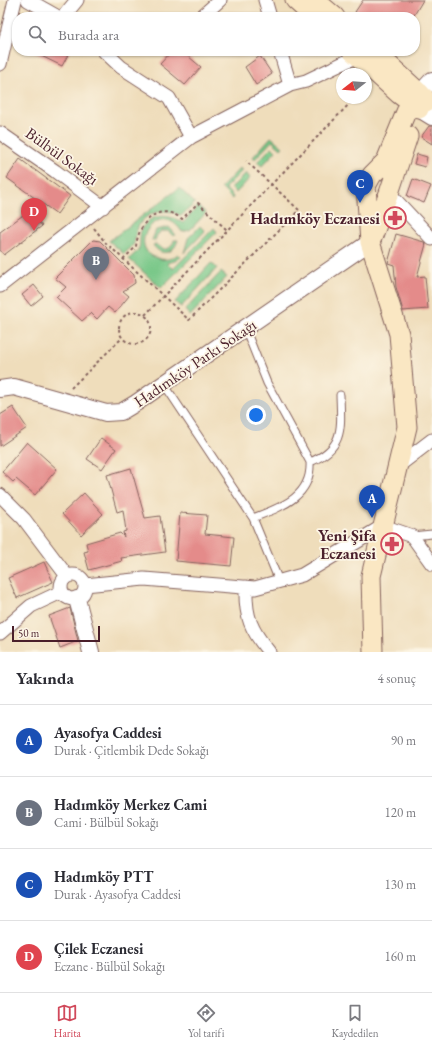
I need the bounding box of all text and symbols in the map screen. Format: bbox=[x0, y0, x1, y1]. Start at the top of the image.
search box bbox=[12, 12, 420, 56]
icon: search bbox=[26, 23, 48, 45]
text: Burada ara bbox=[58, 25, 119, 44]
north arrow bbox=[336, 68, 372, 104]
street label: Bülbül Sokağı bbox=[21, 122, 103, 190]
pin: C bbox=[347, 170, 373, 203]
pin: D bbox=[21, 198, 47, 231]
pharmacy icon: Hadımköy Eczanesi bbox=[382, 205, 408, 231]
place label: Hadımköy Eczanesi bbox=[250, 208, 380, 229]
pin: B bbox=[83, 247, 109, 280]
street label: Hadımköy Parkı Sokağı bbox=[130, 314, 260, 412]
your location bbox=[246, 405, 266, 425]
pin: A bbox=[359, 485, 385, 518]
place label: Yeni Şifa Eczanesi bbox=[318, 525, 377, 564]
pharmacy icon: Yeni Şifa Eczanesi bbox=[379, 531, 405, 557]
scale bar bbox=[12, 624, 100, 643]
text: 50 m bbox=[18, 626, 39, 640]
text: Yakında bbox=[16, 667, 74, 689]
text: 4 sonuç bbox=[378, 670, 416, 687]
text: Ayasofya Caddesi bbox=[54, 723, 162, 742]
text: A bbox=[24, 732, 34, 749]
text: 90 m bbox=[391, 732, 416, 749]
text: Durak · Çitlembik Dede Sokağı bbox=[54, 742, 209, 759]
text: Hadımköy Merkez Cami bbox=[54, 795, 207, 814]
text: B bbox=[25, 804, 33, 821]
text: 120 m bbox=[385, 804, 416, 821]
text: Cami · Bülbül Sokağı bbox=[54, 814, 159, 831]
text: Hadımköy PTT bbox=[54, 867, 153, 886]
text: C bbox=[24, 876, 34, 893]
text: 130 m bbox=[385, 876, 416, 893]
text: Durak · Ayasofya Caddesi bbox=[54, 886, 181, 903]
text: Çilek Eczanesi bbox=[54, 939, 143, 958]
text: D bbox=[24, 948, 34, 965]
text: 160 m bbox=[385, 948, 416, 965]
text: Eczane · Bülbül Sokağı bbox=[54, 958, 165, 975]
tab: Harita bbox=[53, 1002, 81, 1040]
tab: Yol tarifi bbox=[188, 1002, 225, 1040]
tab: Kaydedilen bbox=[331, 1002, 379, 1040]

